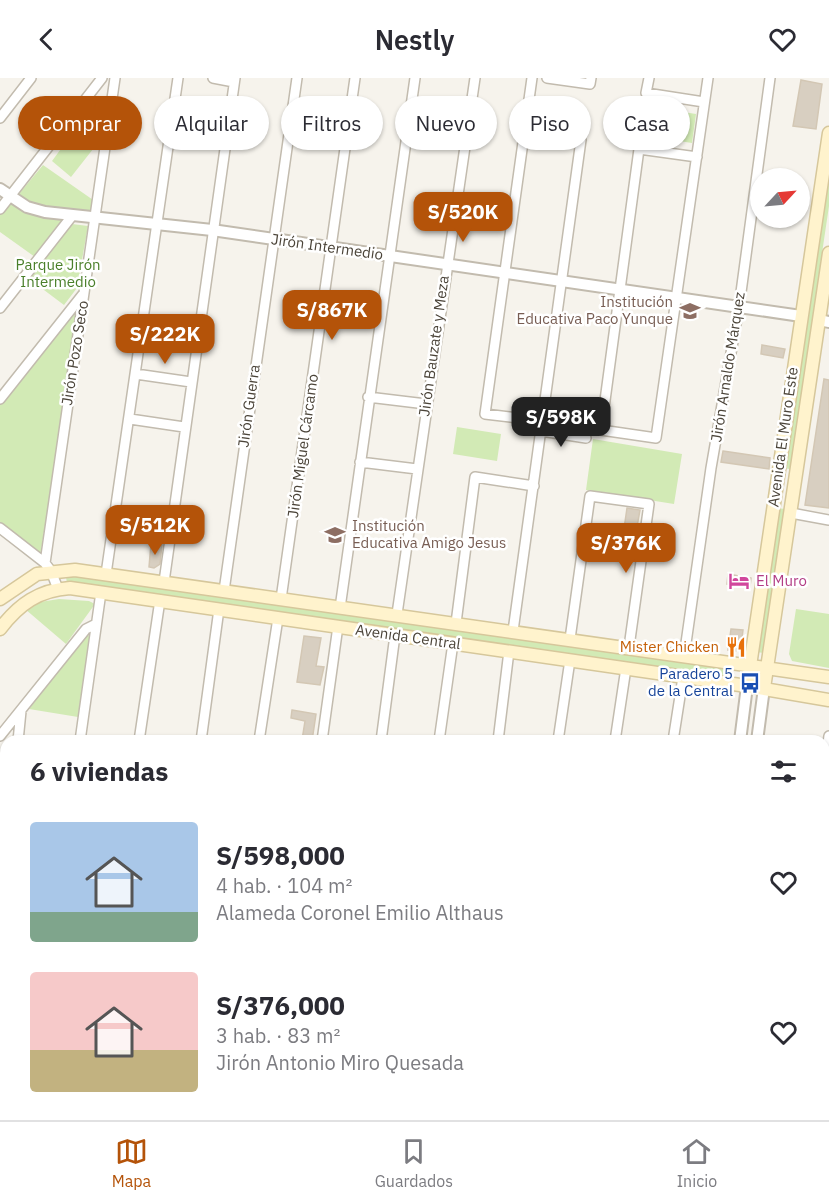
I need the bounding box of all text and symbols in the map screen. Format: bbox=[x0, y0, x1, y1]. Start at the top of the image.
text: Nestly bbox=[375, 22, 454, 57]
icon: back bbox=[30, 23, 63, 56]
icon: heart bbox=[766, 23, 799, 56]
chip: Comprar bbox=[18, 96, 142, 150]
chip: Alquilar bbox=[154, 96, 269, 150]
chip: Filtros bbox=[281, 96, 383, 150]
chip: Nuevo bbox=[395, 96, 497, 150]
chip: Piso bbox=[509, 96, 591, 150]
chip: Casa bbox=[603, 96, 690, 150]
north arrow bbox=[750, 168, 810, 228]
map controls bbox=[750, 168, 810, 228]
pin: S/520K bbox=[414, 192, 512, 243]
text: S/520K bbox=[428, 198, 498, 225]
street label: Jirón Intermedio bbox=[270, 229, 384, 264]
park label: Parque Jirón Intermedio bbox=[15, 255, 101, 291]
street label: Jirón Bauzate y Meza bbox=[414, 274, 453, 418]
pin: S/867K bbox=[283, 290, 381, 341]
street label: Jirón Arnaldo Márquez bbox=[706, 291, 749, 443]
place label: Institución Educativa Paco Yunque bbox=[517, 292, 673, 328]
text: S/867K bbox=[297, 296, 367, 323]
street label: Jirón Pozo Seco bbox=[57, 299, 92, 407]
school or university icon: Institución Educativa Paco Yunque bbox=[678, 299, 702, 323]
pin: S/222K bbox=[116, 314, 214, 365]
text: S/222K bbox=[130, 320, 200, 347]
street label: Jirón Guerra bbox=[233, 363, 264, 449]
street label: Avenida El Muro Este bbox=[763, 366, 802, 508]
street label: Jirón Miguel Cárcamo bbox=[283, 373, 322, 519]
pin: S/598K bbox=[512, 397, 610, 448]
text: S/598K bbox=[526, 403, 596, 430]
pin: S/512K bbox=[106, 505, 204, 556]
text: S/512K bbox=[120, 511, 190, 538]
place label: Institución Educativa Amigo Jesus bbox=[352, 516, 506, 552]
school or university icon: Institución Educativa Amigo Jesus bbox=[323, 523, 347, 547]
pin: S/376K bbox=[577, 523, 675, 574]
text: S/376K bbox=[591, 529, 661, 556]
hotel icon: El Muro bbox=[727, 569, 751, 593]
place label: El Muro bbox=[756, 571, 807, 590]
street label: Avenida Central bbox=[354, 620, 462, 653]
restaurant icon: Mister Chicken bbox=[724, 635, 748, 659]
place label: Mister Chicken bbox=[620, 637, 719, 656]
place label: Paradero 5 de la Central bbox=[648, 664, 733, 700]
bus stop icon: Paradero 5 de la Central bbox=[738, 671, 762, 695]
text: 6 viviendas bbox=[30, 754, 168, 788]
icon: filters bbox=[767, 755, 800, 788]
text: S/598,000 bbox=[216, 838, 345, 872]
icon: home bbox=[78, 846, 150, 918]
icon: heart bbox=[767, 866, 800, 899]
text: 4 hab. · 104 m² bbox=[216, 872, 352, 899]
text: Alameda Coronel Emilio Althaus bbox=[216, 899, 504, 926]
text: S/376,000 bbox=[216, 988, 345, 1022]
icon: home bbox=[78, 996, 150, 1068]
icon: heart bbox=[767, 1016, 800, 1049]
text: 3 hab. · 83 m² bbox=[216, 1022, 340, 1049]
text: Jirón Antonio Miro Quesada bbox=[216, 1049, 464, 1076]
tab: Mapa bbox=[112, 1135, 151, 1191]
tab: Guardados bbox=[375, 1135, 453, 1191]
tab: Inicio bbox=[677, 1135, 717, 1191]

